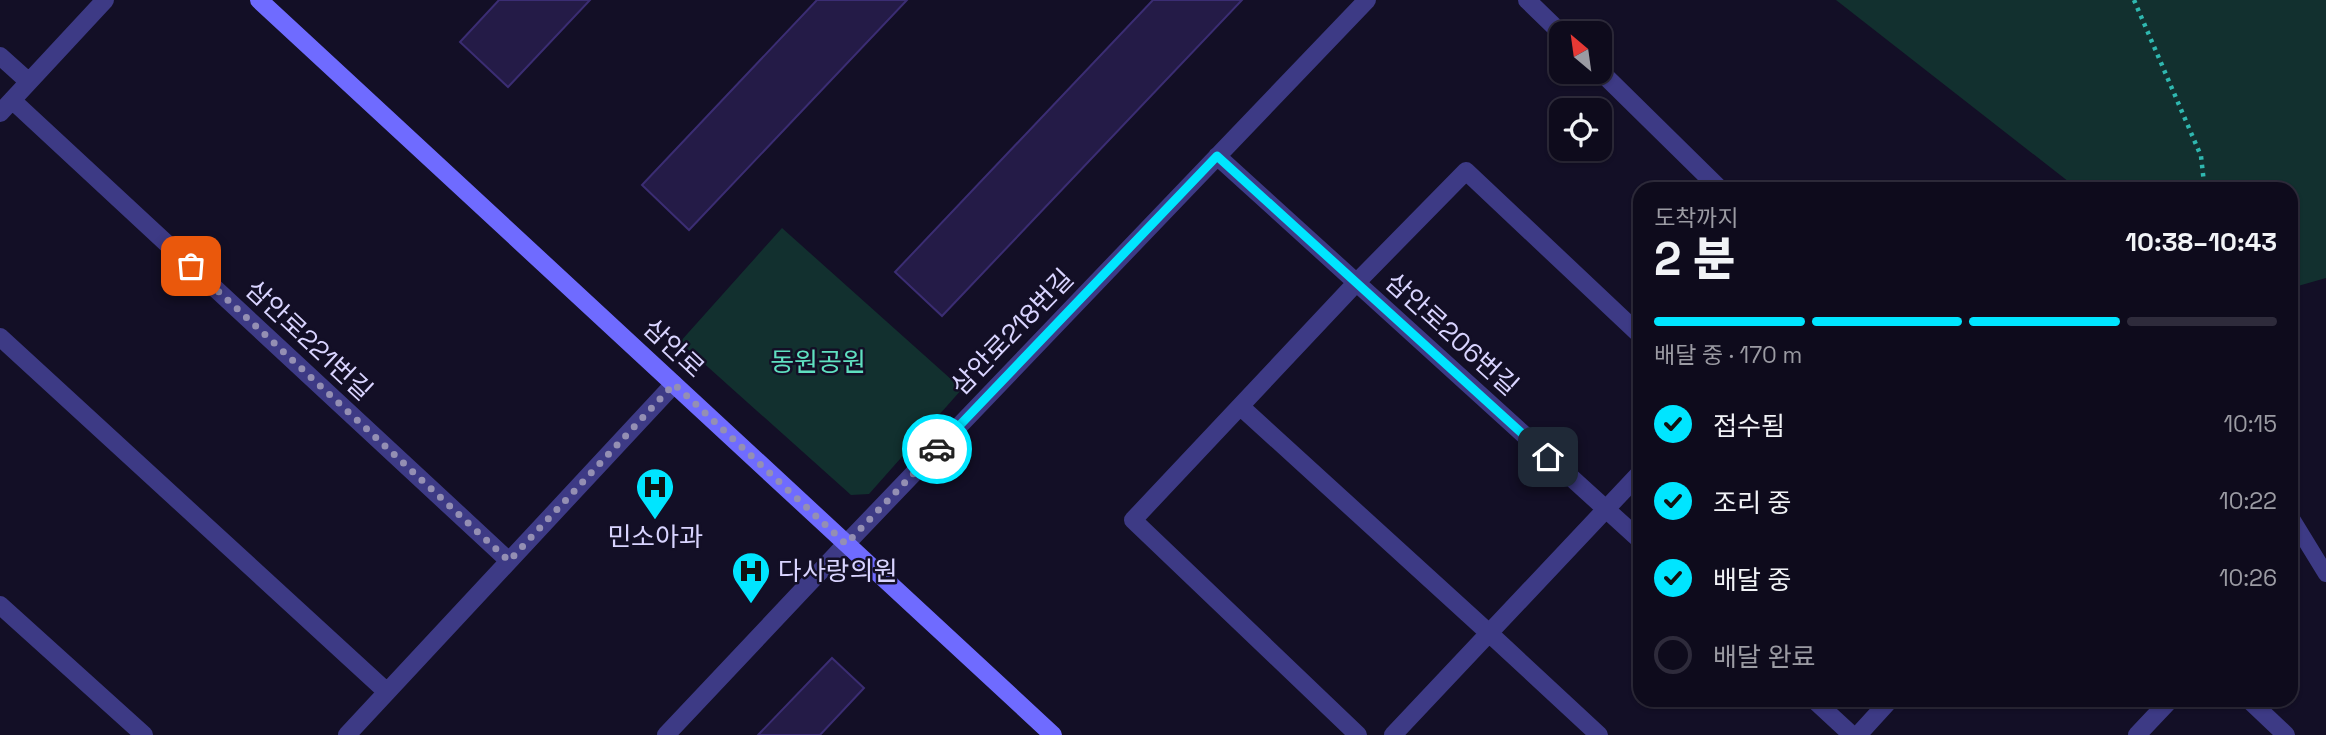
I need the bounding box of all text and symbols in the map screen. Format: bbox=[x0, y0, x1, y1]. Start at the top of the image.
north arrow bbox=[1549, 21, 1612, 84]
map controls bbox=[1549, 21, 1612, 161]
button: locate bbox=[1549, 98, 1612, 161]
text: 도착까지 bbox=[1654, 203, 1739, 233]
text: 10:38–10:43 bbox=[2125, 225, 2277, 259]
text: 2 분 bbox=[1654, 230, 1735, 288]
pin bbox=[161, 236, 221, 296]
icon: bag bbox=[172, 247, 210, 285]
street label: 삼안로218번길 bbox=[943, 262, 1081, 402]
street label: 삼안로206번길 bbox=[1378, 265, 1526, 403]
street label: 삼안로221번길 bbox=[238, 272, 380, 408]
street label: 삼안로 bbox=[636, 311, 712, 385]
text: 배달 중 · 170 m bbox=[1654, 340, 1802, 370]
park label: 동원공원 bbox=[770, 345, 866, 379]
icon: check bbox=[1654, 405, 1692, 443]
text: 접수됨 bbox=[1713, 409, 1785, 443]
text: 10:15 bbox=[2223, 409, 2277, 439]
courier bbox=[902, 414, 972, 484]
pin bbox=[1518, 427, 1578, 487]
icon: car bbox=[918, 430, 956, 468]
icon: home bbox=[1529, 438, 1567, 476]
hospital icon: 민소아과 bbox=[634, 466, 676, 521]
icon: check bbox=[1654, 482, 1692, 520]
text: 조리 중 bbox=[1713, 486, 1791, 520]
text: 10:22 bbox=[2219, 486, 2277, 516]
place label: 민소아과 bbox=[607, 520, 703, 554]
hospital icon: 다사랑의원 bbox=[730, 550, 772, 605]
place label: 다사랑의원 bbox=[778, 554, 898, 588]
icon: check bbox=[1654, 559, 1692, 597]
text: 배달 중 bbox=[1713, 563, 1791, 597]
text: 10:26 bbox=[2219, 563, 2277, 593]
text: 배달 완료 bbox=[1713, 640, 1815, 674]

